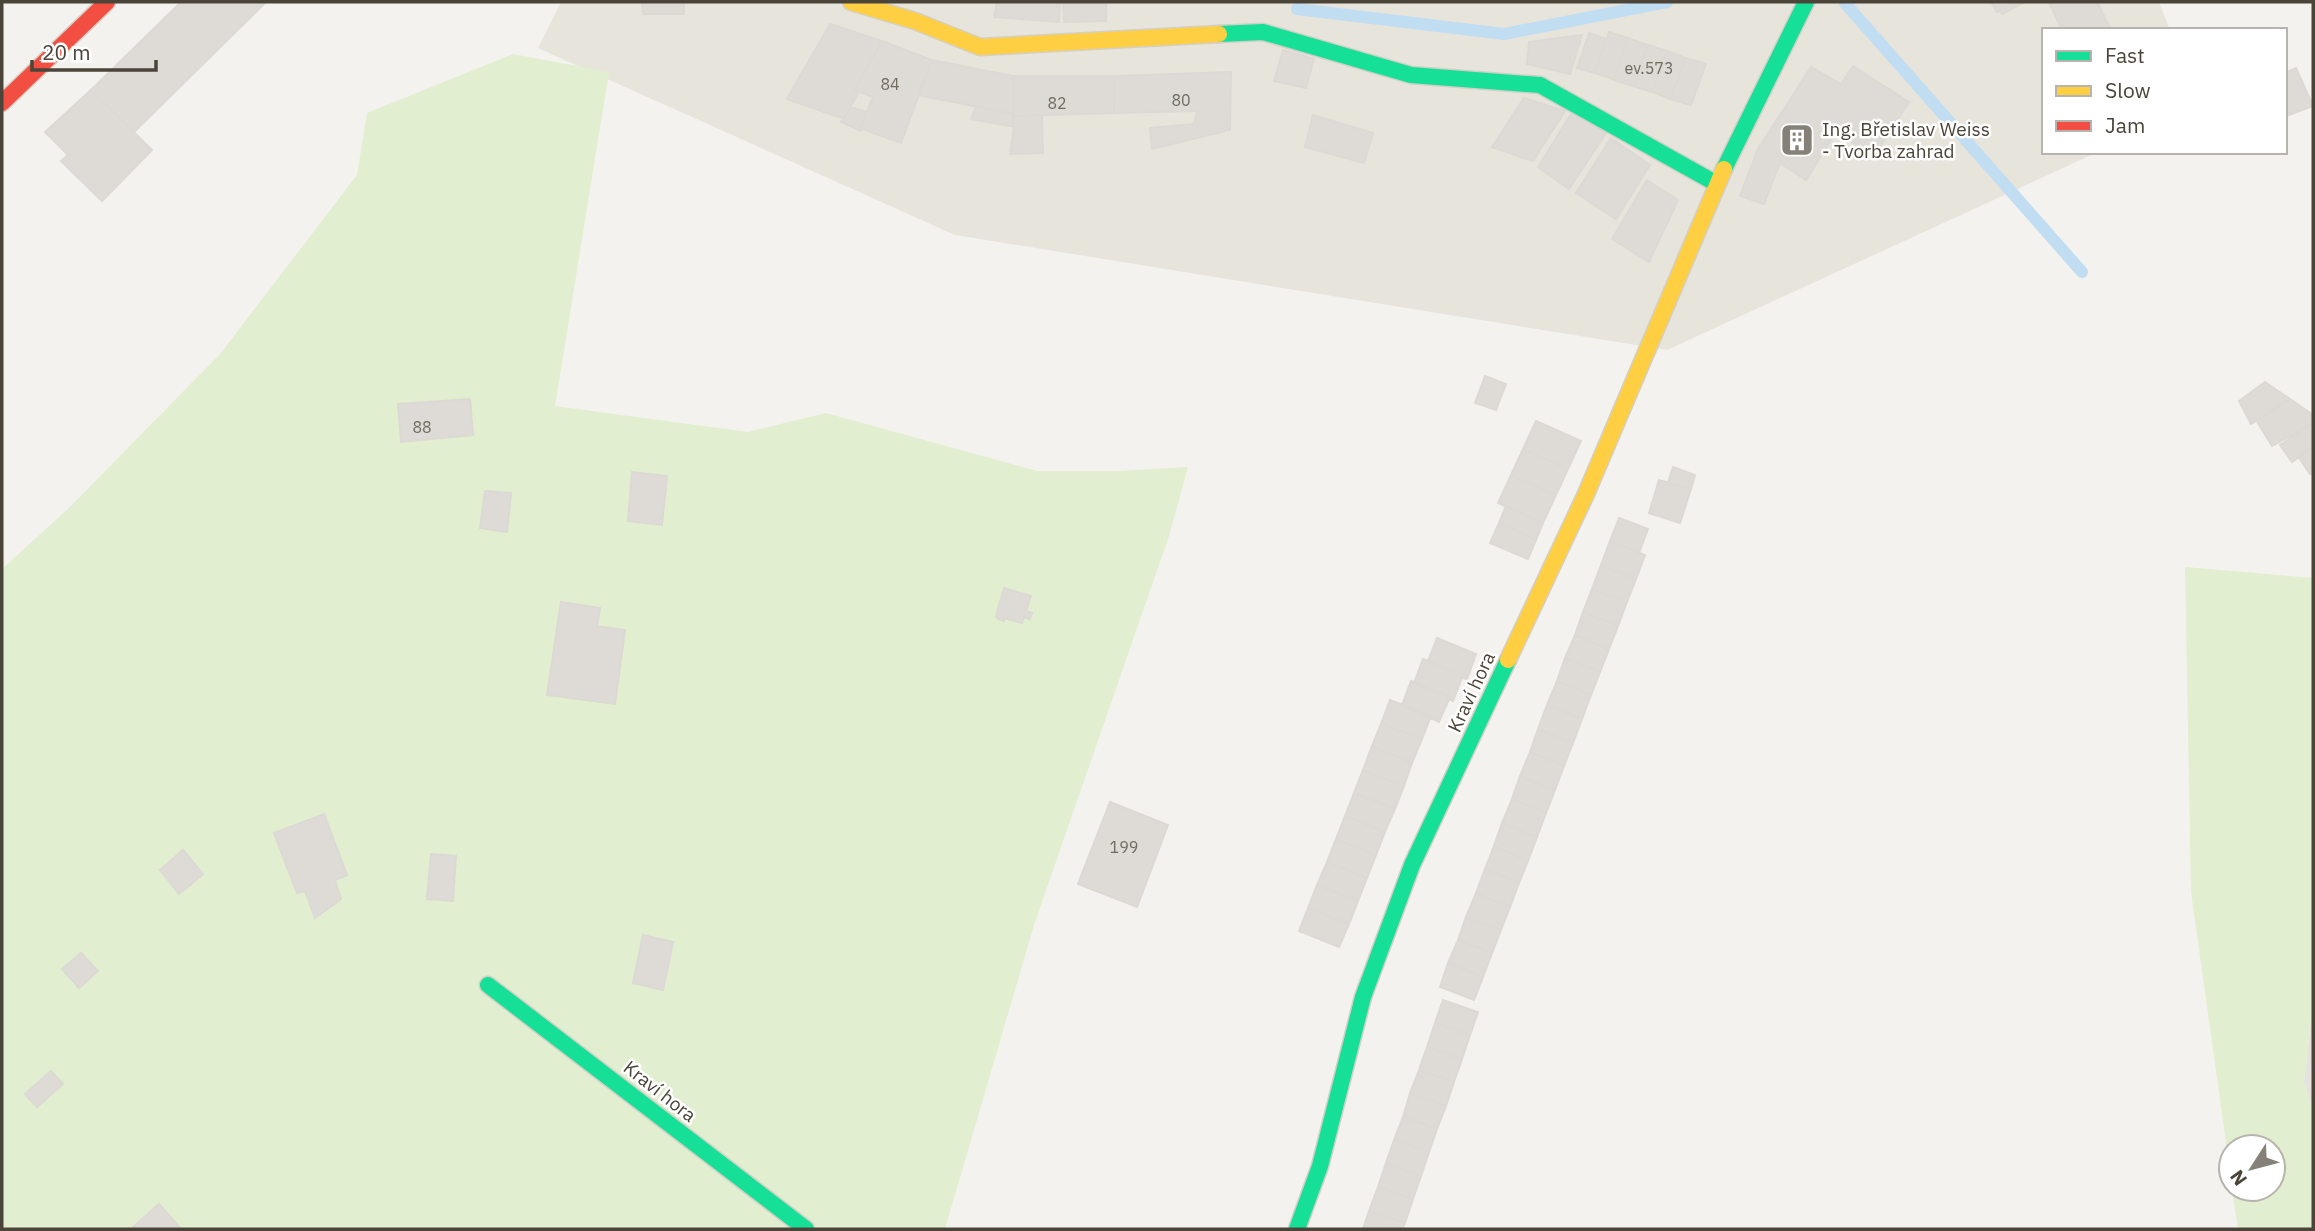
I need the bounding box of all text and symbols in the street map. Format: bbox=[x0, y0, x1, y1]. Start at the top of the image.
scale bar bbox=[32, 28, 156, 72]
legend bbox=[2042, 28, 2287, 154]
text: 20 m bbox=[42, 38, 91, 66]
text: Fast bbox=[2105, 41, 2145, 69]
house number: ev.573 bbox=[1625, 58, 1673, 78]
house number: 84 bbox=[880, 74, 900, 94]
text: Slow bbox=[2105, 76, 2151, 104]
house number: 80 bbox=[1171, 90, 1191, 110]
house number: 82 bbox=[1047, 93, 1067, 113]
text: Jam bbox=[2105, 111, 2145, 139]
place label: Ing. Břetislav Weiss - Tvorba zahrad bbox=[1822, 117, 1990, 163]
building icon: Ing. Břetislav Weiss - Tvorba zahrad bbox=[1778, 121, 1816, 159]
house number: 88 bbox=[412, 417, 432, 437]
street label: Kraví hora bbox=[1442, 648, 1500, 736]
house number: 199 bbox=[1110, 837, 1138, 857]
street label: Kraví hora bbox=[619, 1055, 701, 1127]
north arrow bbox=[2217, 1133, 2287, 1203]
text: N bbox=[2224, 1165, 2252, 1191]

